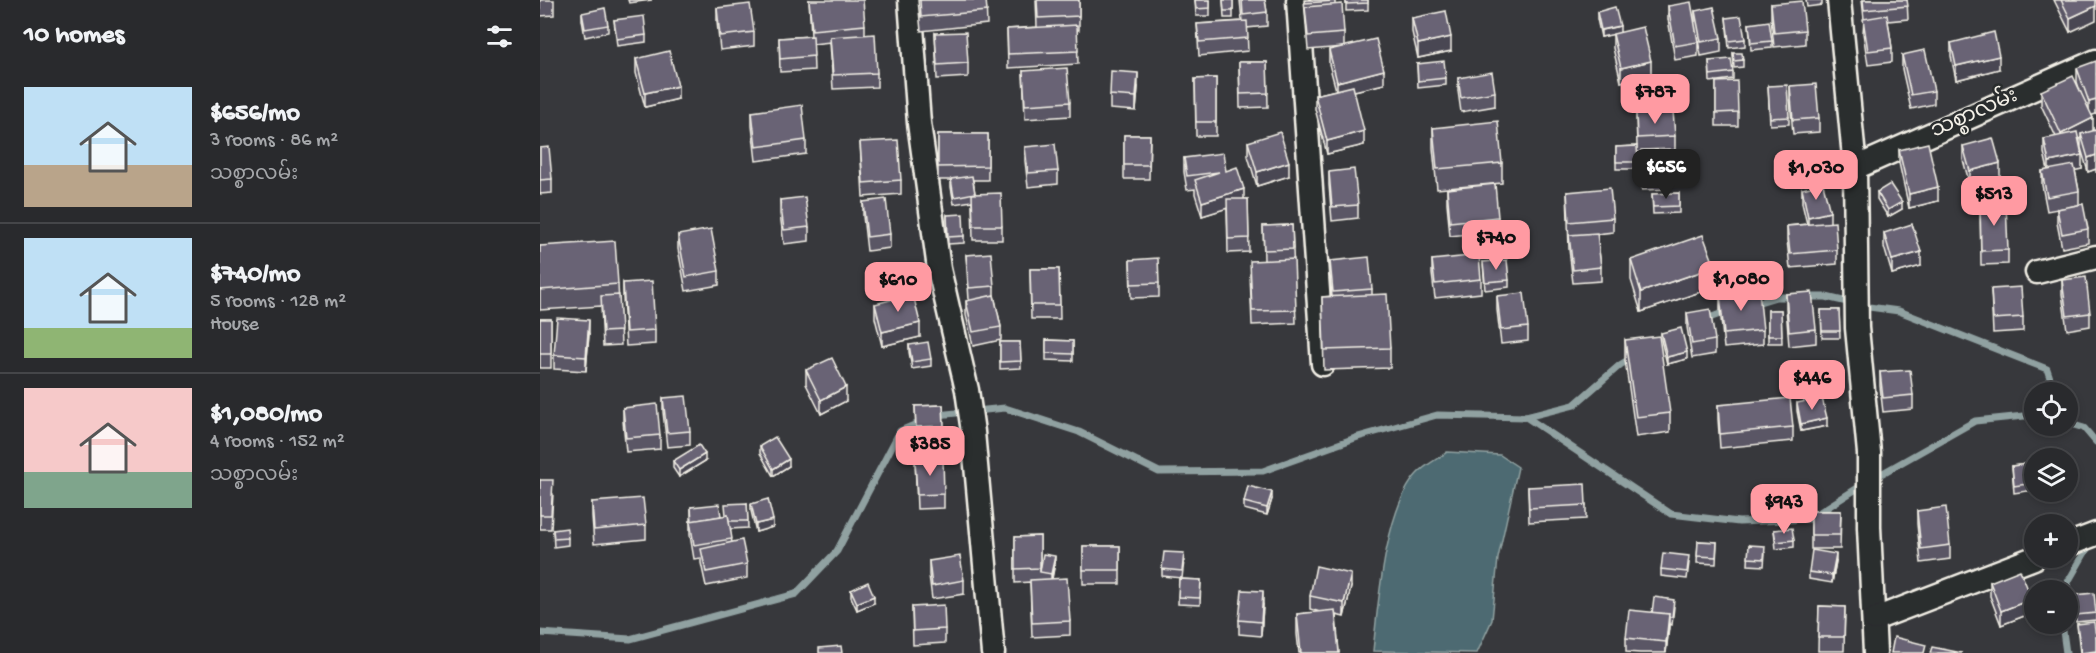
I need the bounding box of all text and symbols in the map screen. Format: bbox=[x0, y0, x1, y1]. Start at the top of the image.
icon: filters bbox=[483, 20, 516, 53]
text: 10 homes bbox=[24, 21, 124, 52]
pin: $787 bbox=[1619, 74, 1691, 125]
street label: သစ္စာလမ်း bbox=[1925, 78, 2023, 147]
text: $787 bbox=[1635, 82, 1675, 105]
text: $656/mo bbox=[210, 99, 300, 130]
icon: home bbox=[72, 111, 144, 183]
text: 3 rooms · 86 m² bbox=[210, 130, 338, 153]
pin: $656 bbox=[1630, 149, 1702, 200]
pin: $1,030 bbox=[1767, 150, 1865, 201]
text: $656 bbox=[1646, 157, 1686, 180]
text: $1,030 bbox=[1788, 158, 1844, 181]
text: သစ္စာလမ်း bbox=[210, 164, 298, 187]
pin: $513 bbox=[1958, 176, 2030, 227]
text: $513 bbox=[1975, 184, 2013, 207]
pin: $740 bbox=[1460, 220, 1532, 271]
text: $740 bbox=[1476, 228, 1516, 251]
text: $740/mo bbox=[210, 260, 300, 291]
pin: $1,080 bbox=[1692, 261, 1790, 312]
icon: home bbox=[72, 262, 144, 334]
pin: $610 bbox=[862, 262, 934, 313]
text: $1,080 bbox=[1712, 269, 1770, 292]
text: $610 bbox=[879, 270, 917, 293]
text: 5 rooms · 128 m² bbox=[210, 291, 346, 314]
text: House bbox=[210, 314, 259, 337]
pin: $446 bbox=[1776, 360, 1848, 411]
text: $446 bbox=[1793, 368, 1831, 391]
map controls bbox=[2024, 382, 2078, 634]
button: locate bbox=[2024, 382, 2078, 436]
text: $1,080/mo bbox=[210, 400, 322, 431]
icon: home bbox=[72, 412, 144, 484]
pin: $385 bbox=[894, 426, 966, 477]
text: 4 rooms · 152 m² bbox=[210, 431, 345, 454]
text: $385 bbox=[910, 434, 950, 457]
button: layers bbox=[2024, 448, 2078, 502]
text: သစ္စာလမ်း bbox=[210, 465, 298, 488]
pin: $943 bbox=[1748, 484, 1820, 535]
text: $943 bbox=[1765, 492, 1803, 515]
button: + bbox=[2024, 514, 2078, 568]
button: − bbox=[2024, 580, 2078, 634]

